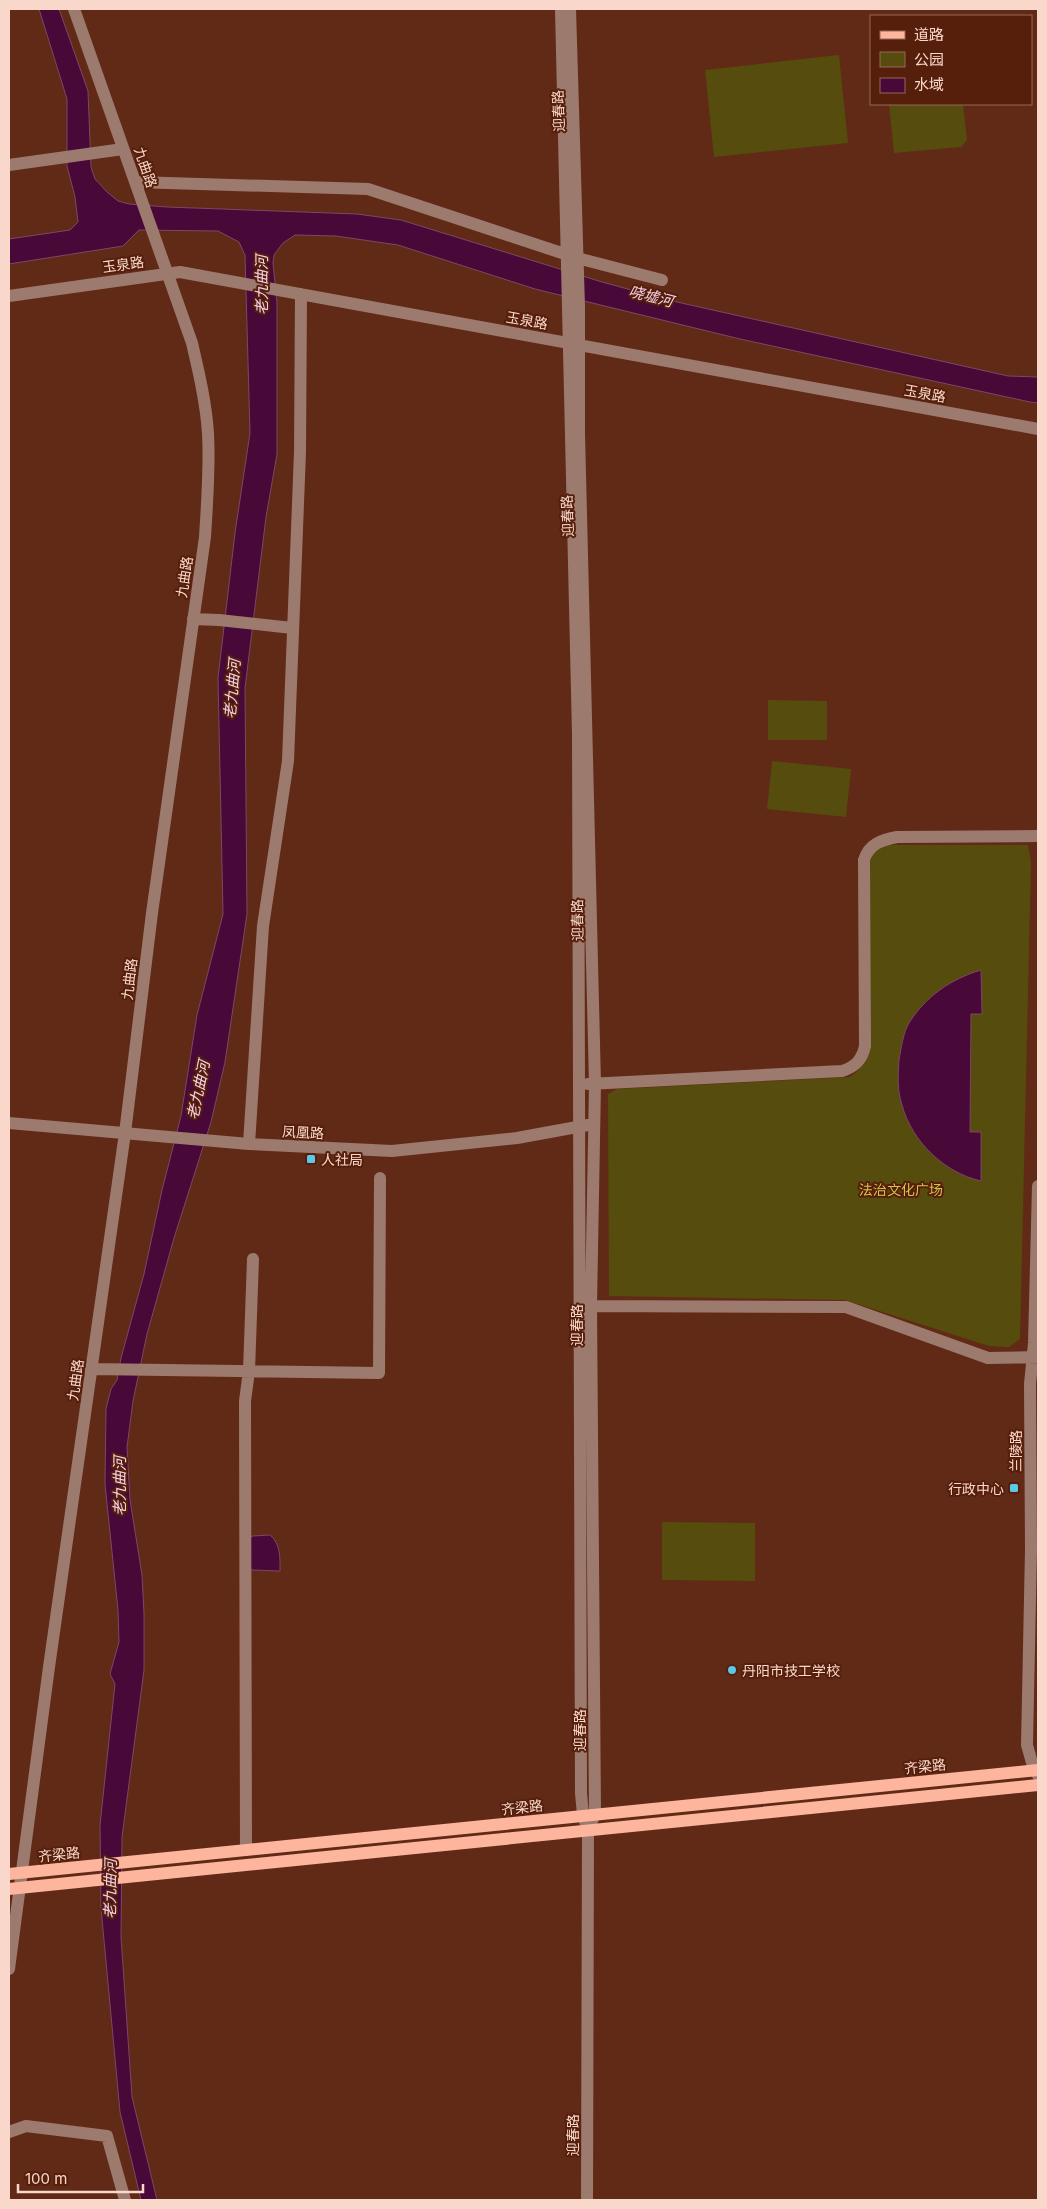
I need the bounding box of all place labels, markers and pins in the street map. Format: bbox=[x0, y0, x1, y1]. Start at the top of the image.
place label: 人社局 bbox=[321, 1151, 363, 1168]
marker: 人社局 bbox=[305, 1153, 317, 1165]
place label: 行政中心 bbox=[948, 1480, 1004, 1497]
marker: 行政中心 bbox=[1008, 1482, 1020, 1494]
place label: 丹阳市技工学校 bbox=[742, 1662, 840, 1679]
marker: 丹阳市技工学校 bbox=[726, 1664, 738, 1676]

